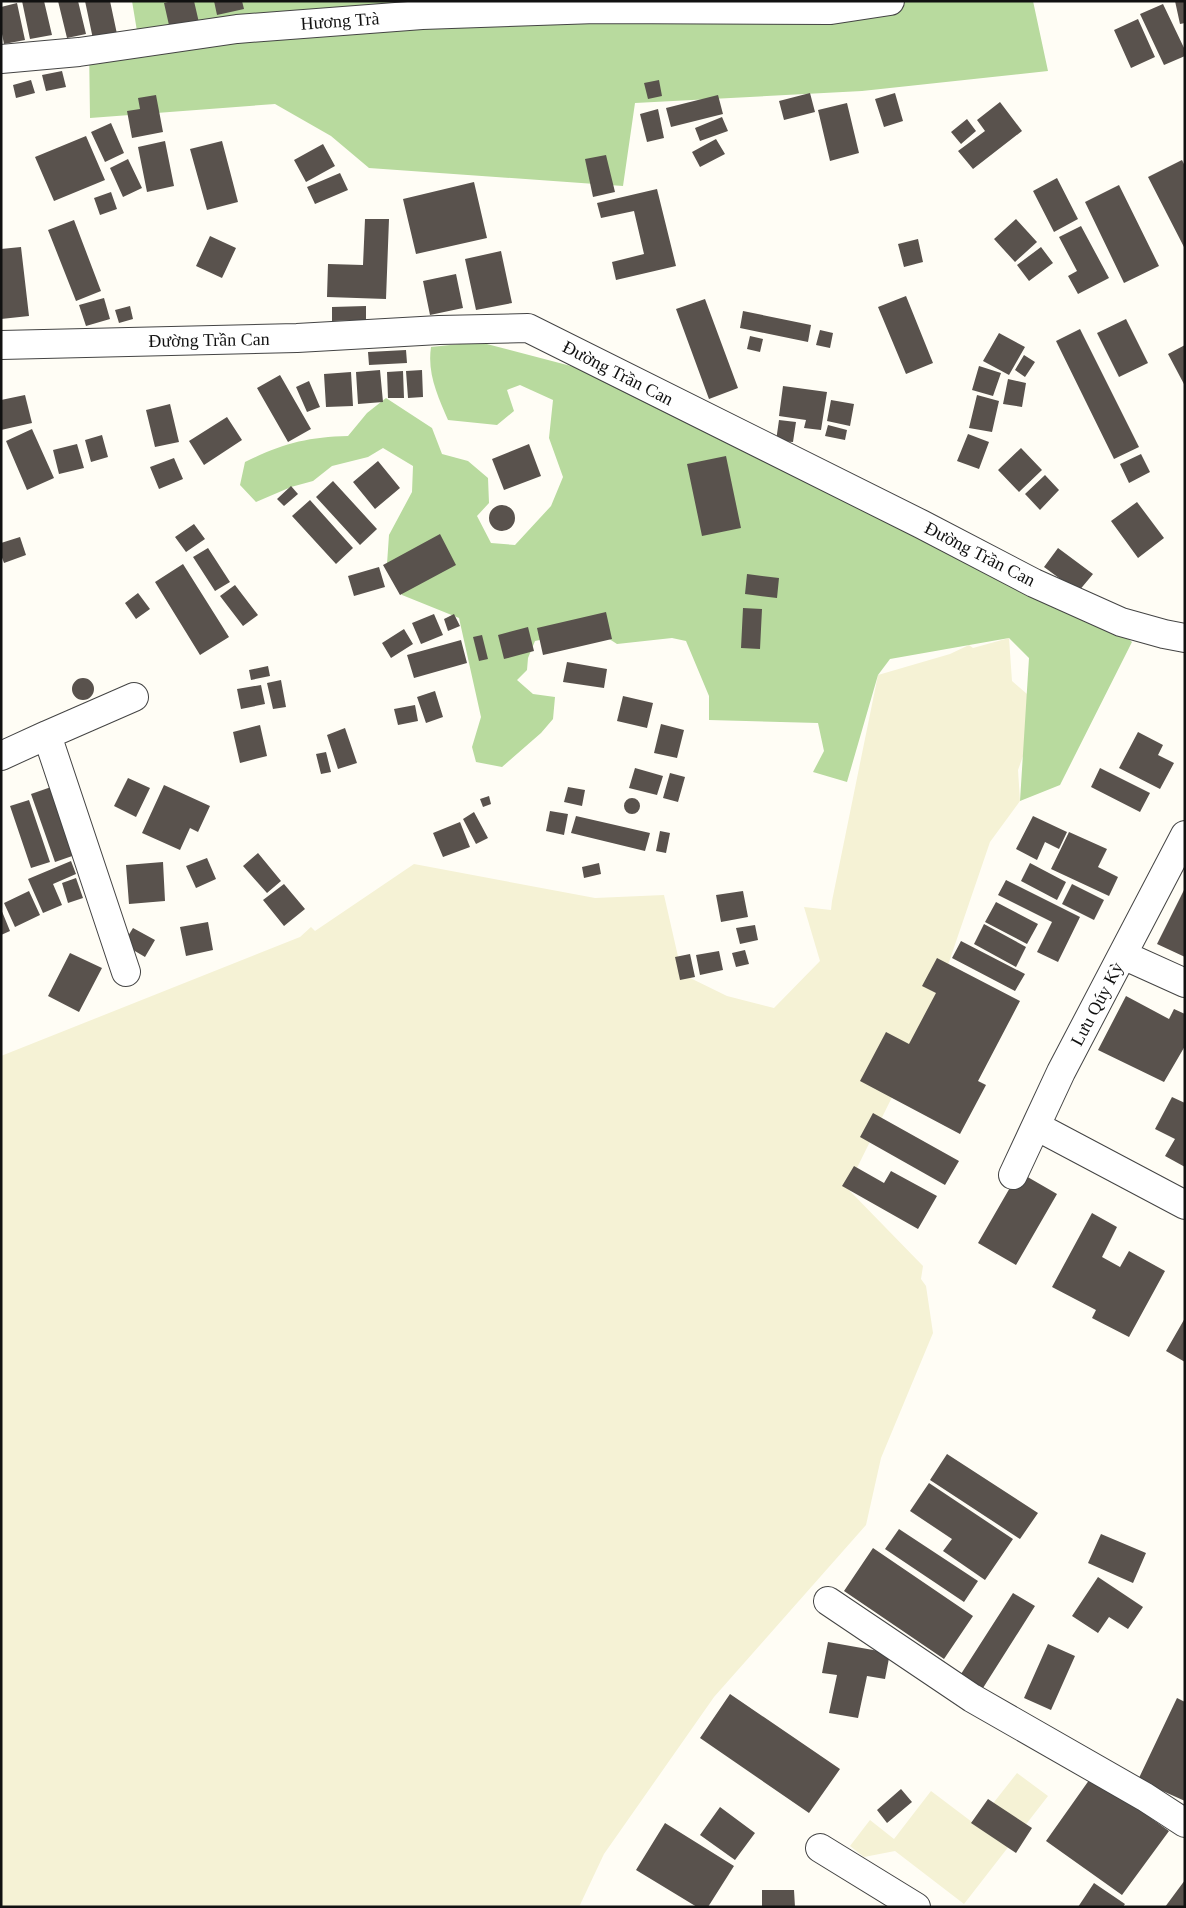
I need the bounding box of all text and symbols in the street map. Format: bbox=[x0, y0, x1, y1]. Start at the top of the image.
street label: Hương Trà bbox=[300, 8, 380, 34]
street label: Đường Trần Can bbox=[148, 329, 270, 351]
street label: Đường Trần Can bbox=[559, 337, 677, 409]
street label: Đường Trần Can bbox=[921, 518, 1039, 590]
street label: Lưu Qúy Kỳ bbox=[1067, 959, 1127, 1049]

